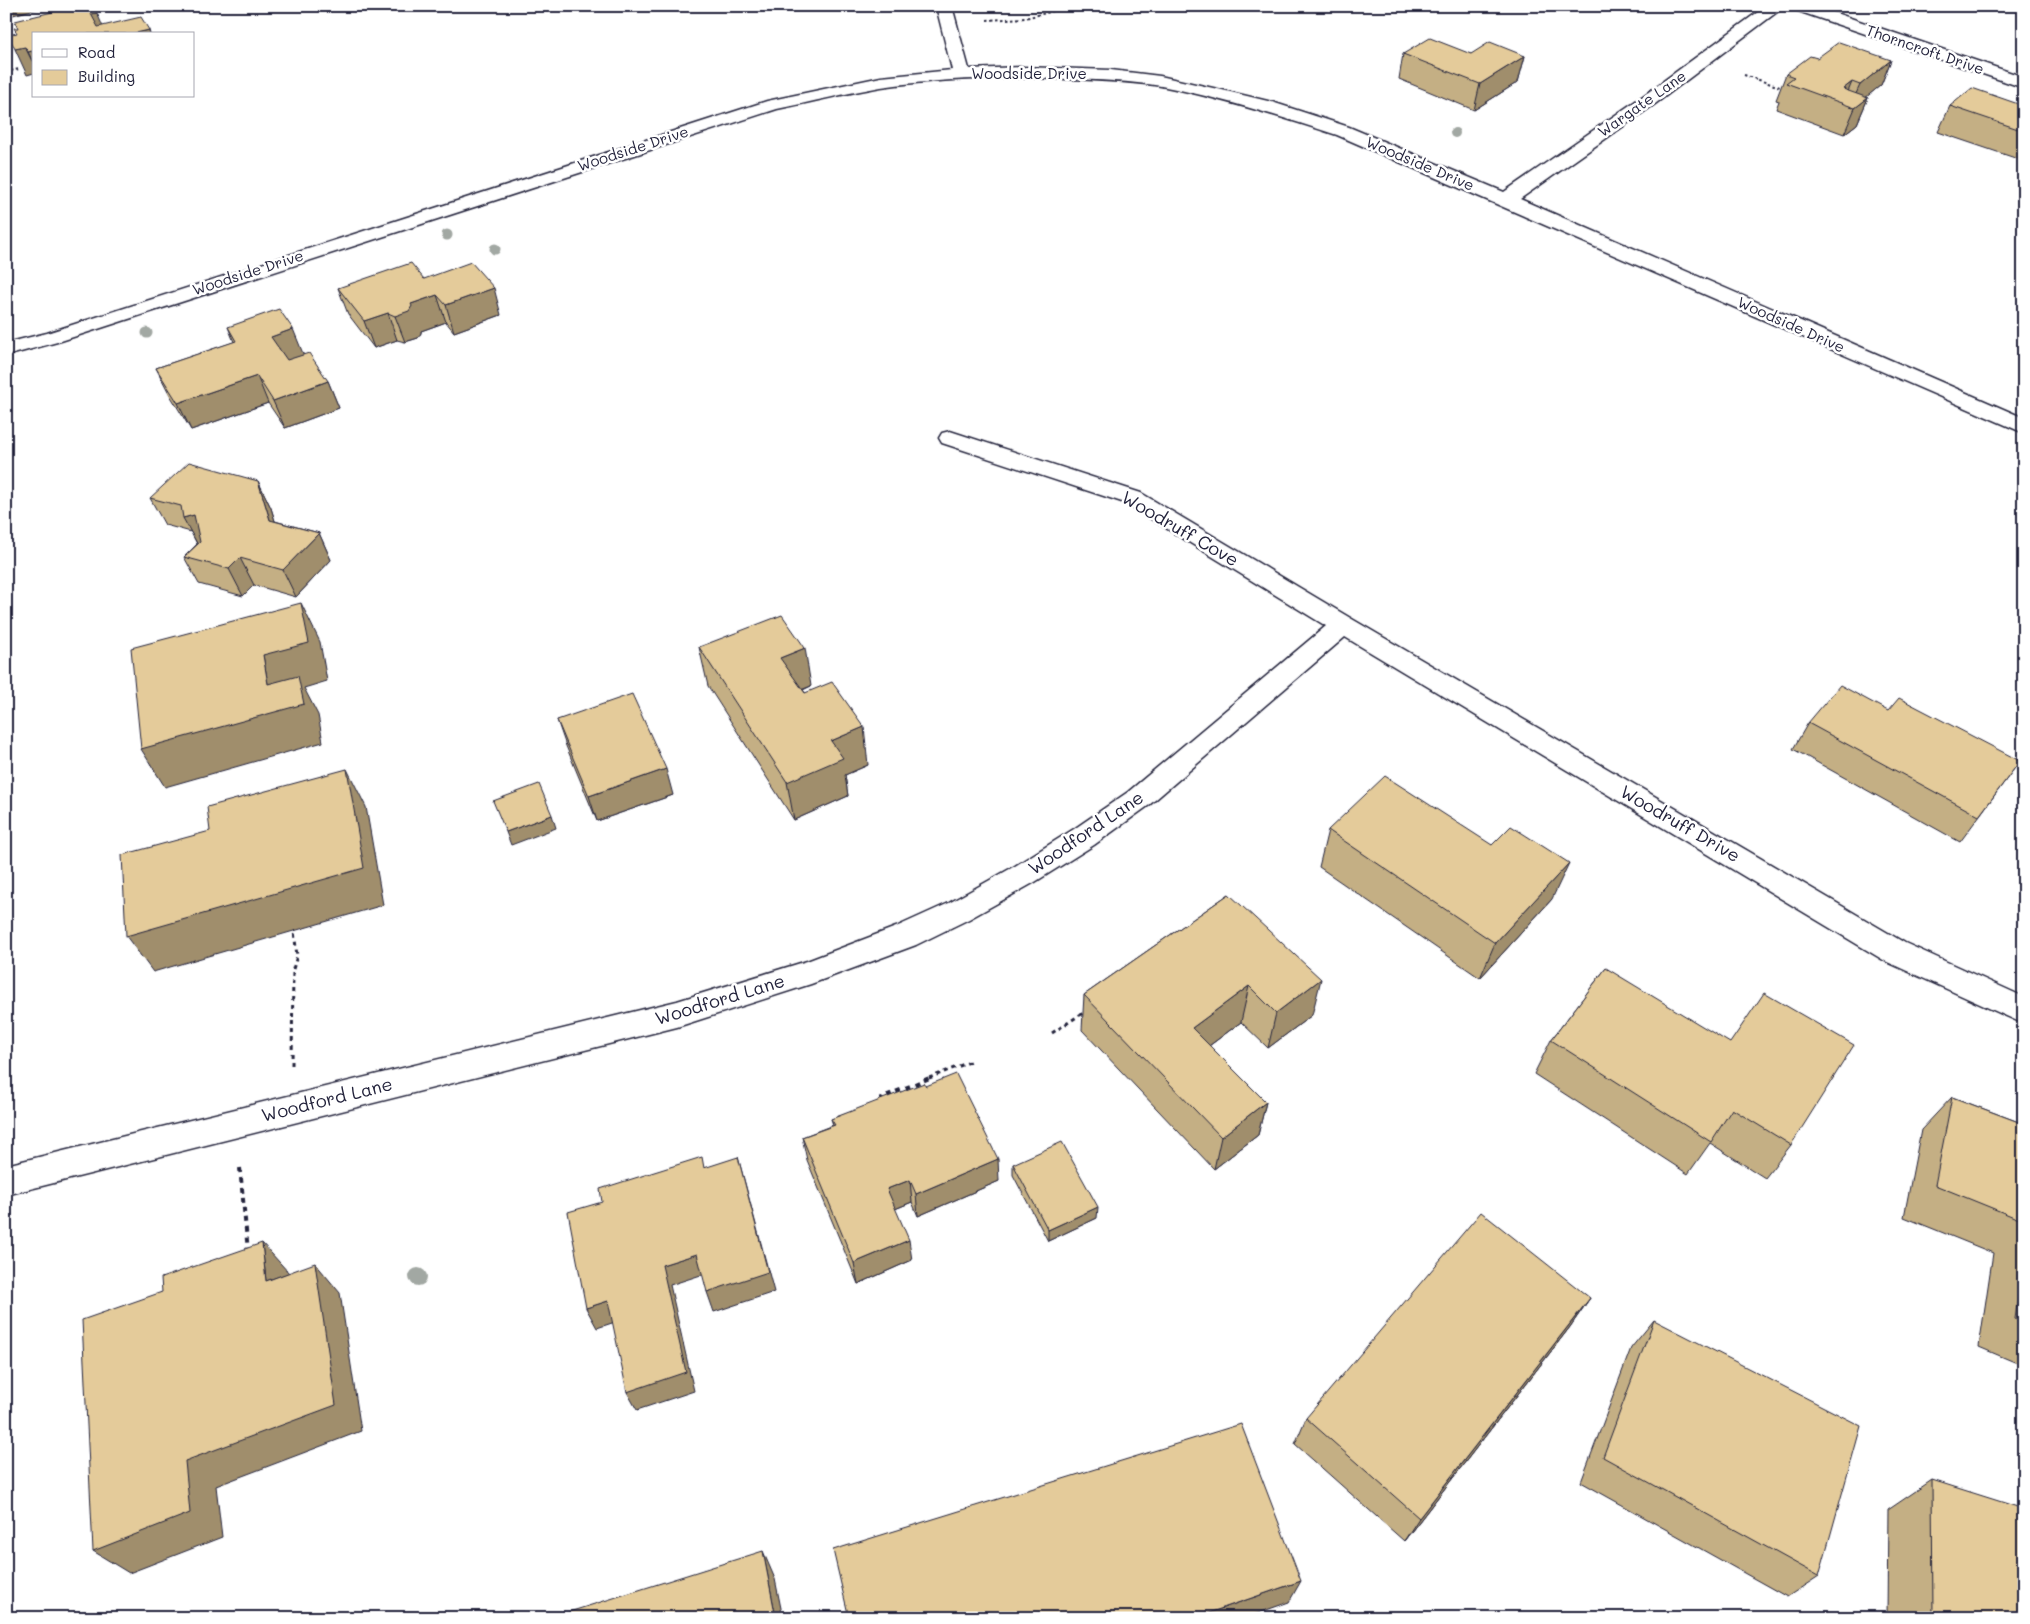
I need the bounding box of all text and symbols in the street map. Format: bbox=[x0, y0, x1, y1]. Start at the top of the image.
street label: Thorncroft Drive bbox=[1864, 19, 1987, 79]
legend bbox=[32, 32, 195, 98]
text: Road bbox=[78, 42, 115, 62]
street label: Woodside Drive bbox=[971, 63, 1087, 83]
street label: Wargate Lane bbox=[1593, 65, 1690, 141]
text: Building bbox=[78, 66, 135, 86]
street label: Woodside Drive bbox=[575, 121, 691, 175]
street label: Woodside Drive bbox=[1363, 131, 1478, 195]
street label: Woodside Drive bbox=[190, 245, 306, 299]
street label: Woodside Drive bbox=[1735, 291, 1848, 357]
street label: Woodruff Cove bbox=[1118, 485, 1243, 571]
street label: Woodruff Drive bbox=[1616, 779, 1745, 867]
street label: Woodford Lane bbox=[1023, 785, 1148, 880]
street label: Woodford Lane bbox=[652, 968, 787, 1030]
street label: Woodford Lane bbox=[259, 1071, 395, 1127]

